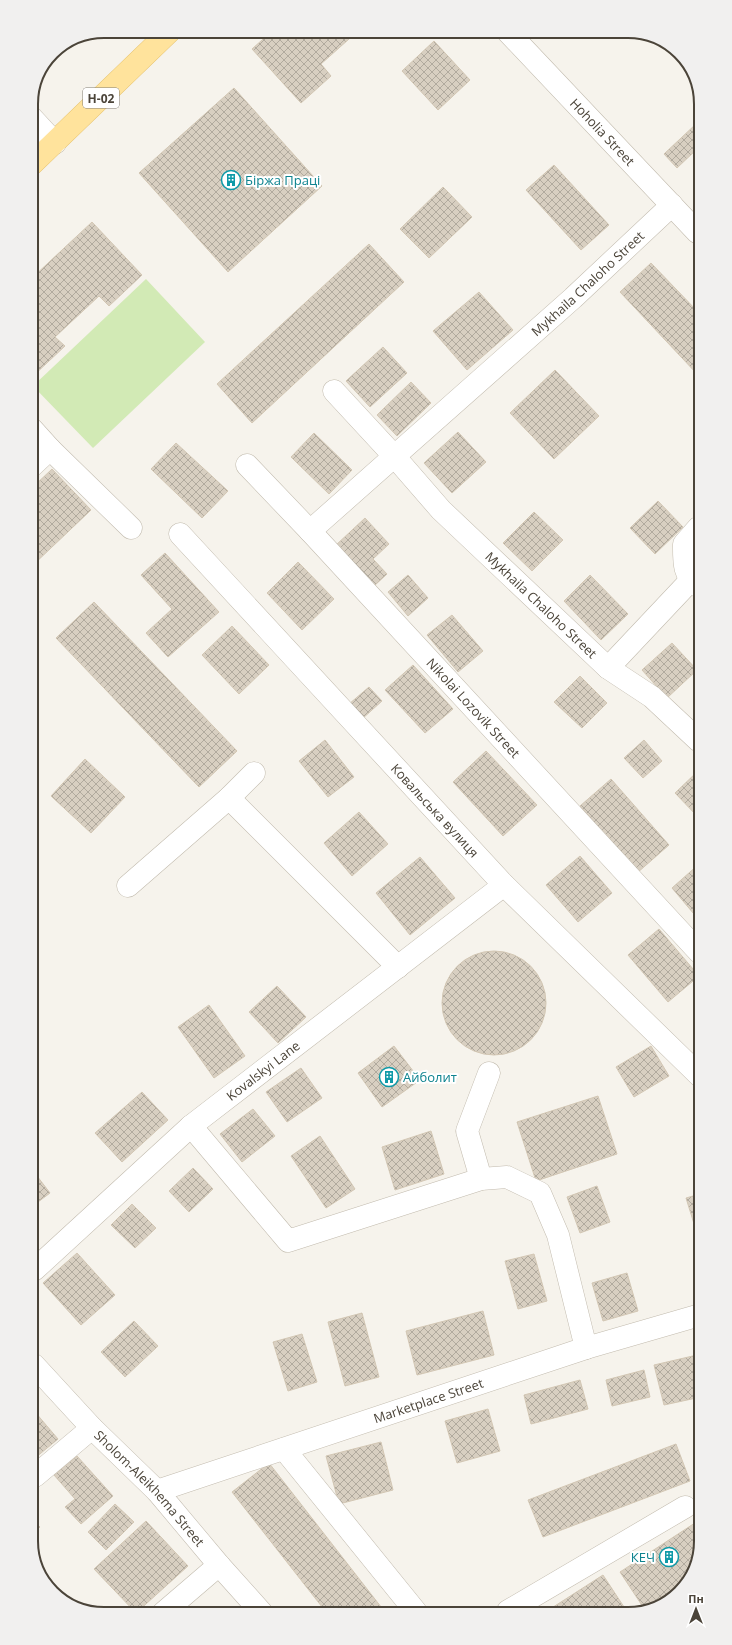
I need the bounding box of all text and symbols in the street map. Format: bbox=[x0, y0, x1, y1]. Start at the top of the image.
road number: Н-02 bbox=[83, 88, 119, 108]
street label: Hoholia Street bbox=[566, 94, 639, 170]
building icon: Біржа Праці bbox=[220, 169, 242, 191]
place label: Біржа Праці bbox=[245, 171, 320, 189]
street label: Mykhaila Chaloho Street bbox=[527, 227, 648, 340]
street label: Mykhaila Chaloho Street bbox=[481, 548, 601, 662]
street label: Nikolai Lozovik Street bbox=[423, 654, 524, 762]
street label: Ковальська вулиця bbox=[387, 759, 483, 861]
street label: Kovalskyi Lane bbox=[223, 1036, 304, 1105]
building icon: Айболит bbox=[378, 1066, 400, 1088]
place label: Айболит bbox=[403, 1068, 457, 1086]
street label: Marketplace Street bbox=[371, 1374, 486, 1427]
street label: Sholom-Aleikhema Street bbox=[90, 1426, 209, 1550]
building icon: КЕЧ bbox=[658, 1546, 680, 1568]
place label: КЕЧ bbox=[631, 1548, 655, 1566]
north arrow bbox=[676, 1589, 716, 1629]
text: Пн bbox=[688, 1591, 704, 1606]

